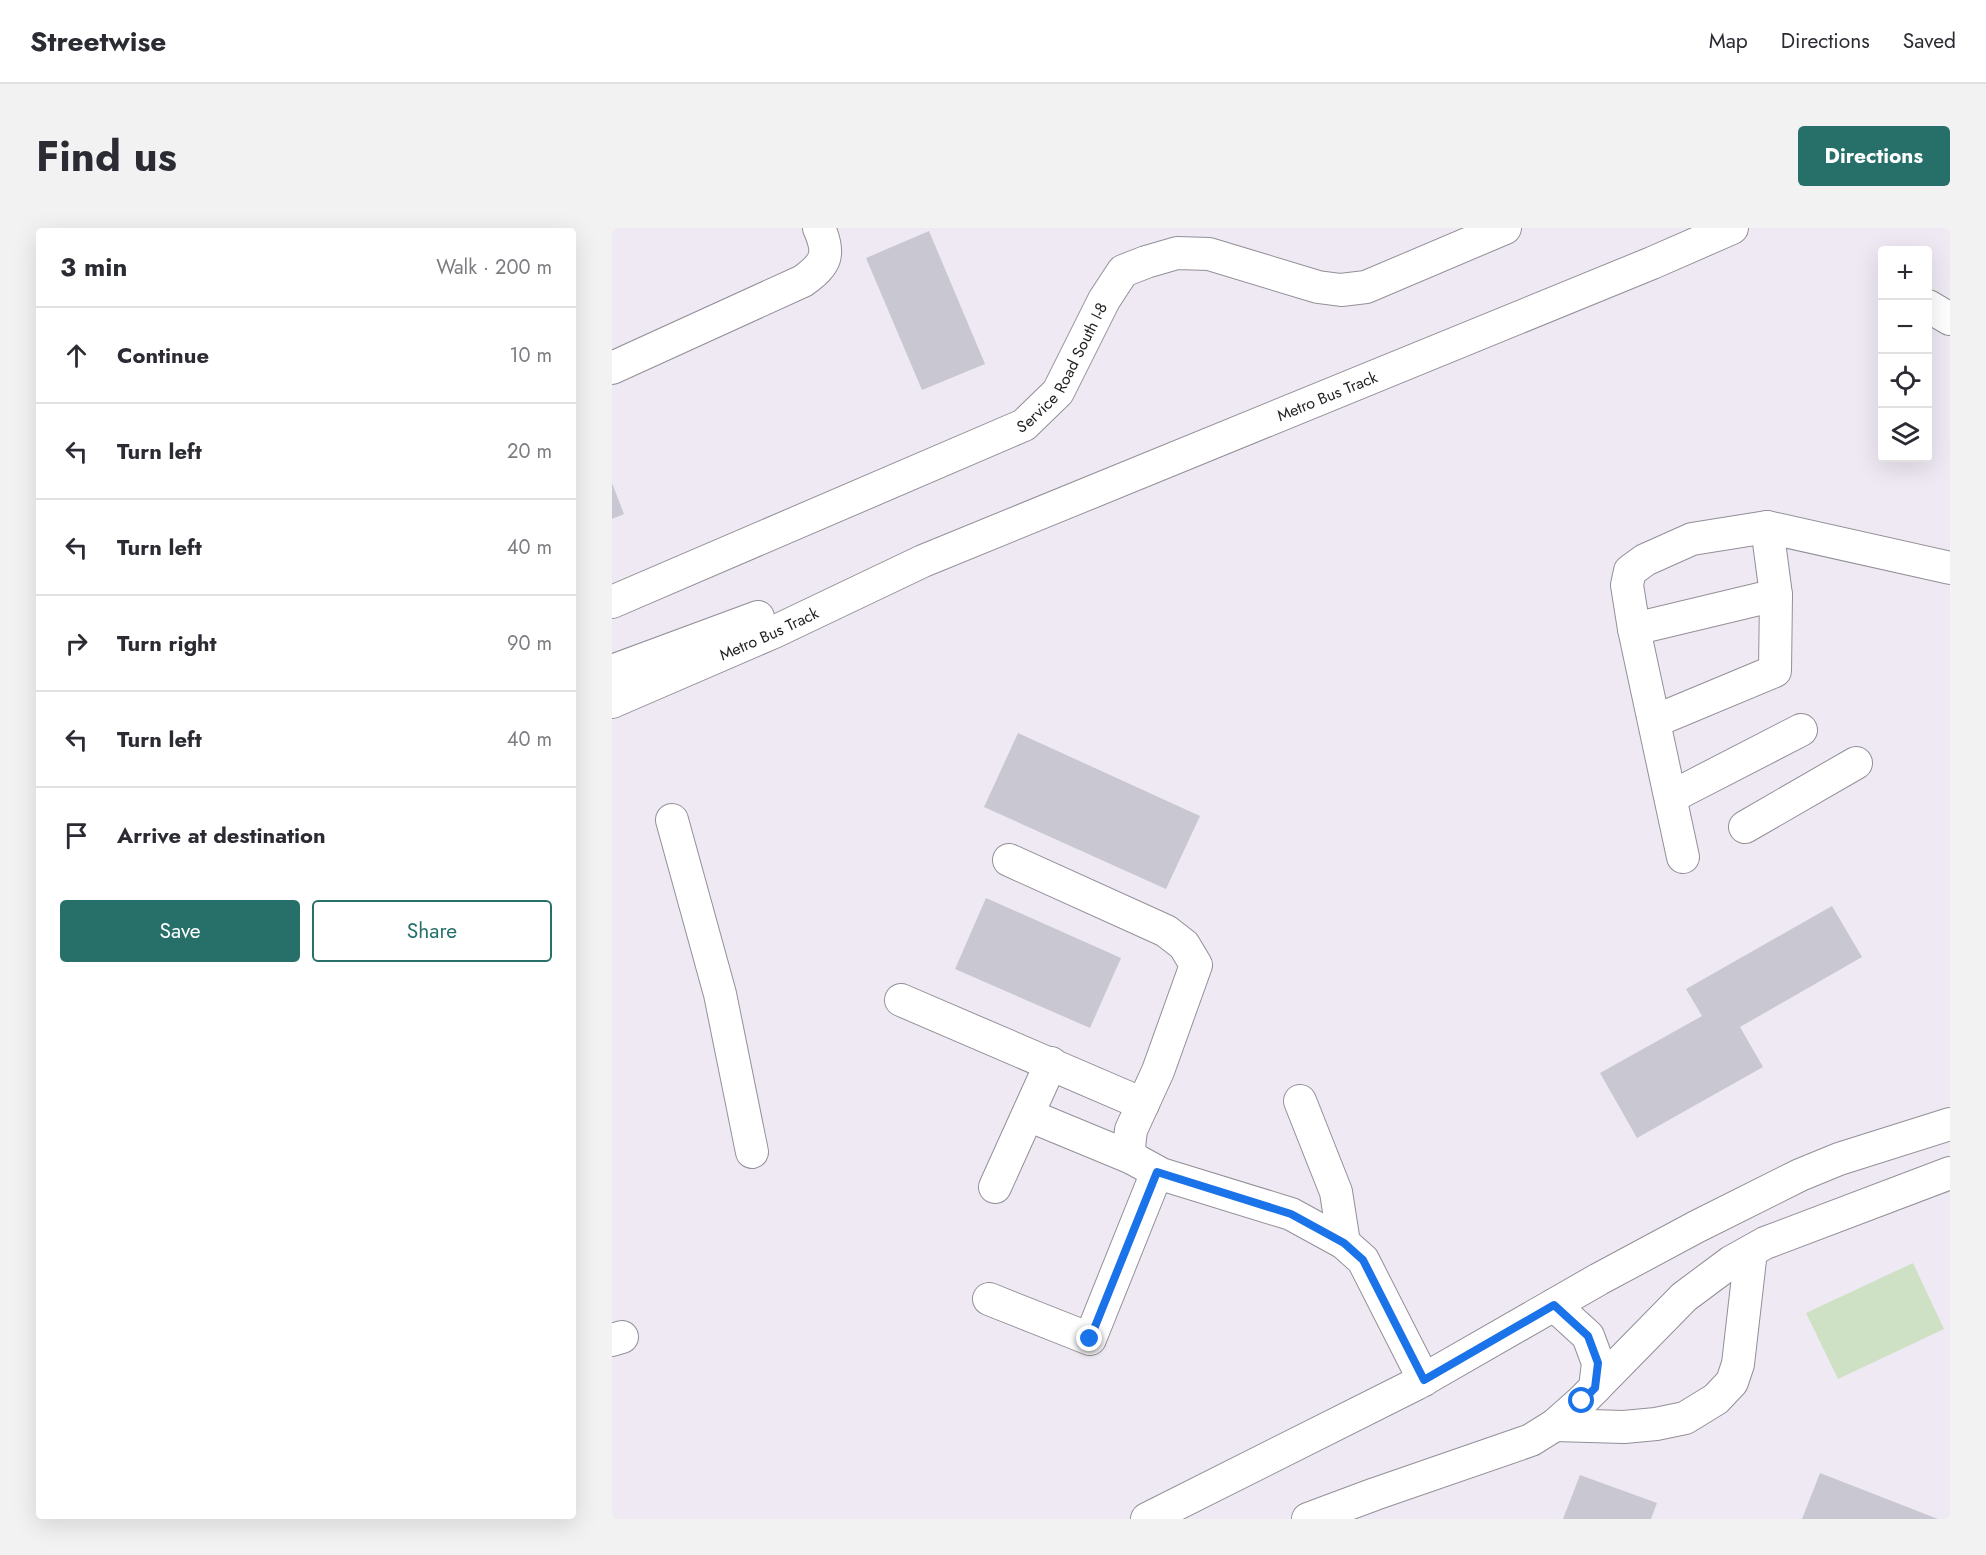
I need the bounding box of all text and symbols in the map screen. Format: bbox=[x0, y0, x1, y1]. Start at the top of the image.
text: Streetwise bbox=[30, 21, 166, 62]
text: Map bbox=[1709, 26, 1748, 56]
text: Directions bbox=[1781, 26, 1870, 56]
text: Saved bbox=[1903, 26, 1956, 56]
text: Find us bbox=[36, 126, 177, 187]
button: Directions bbox=[1798, 126, 1950, 186]
map controls bbox=[1878, 246, 1932, 462]
button: + bbox=[1878, 246, 1932, 300]
text: 3 min bbox=[60, 248, 127, 286]
text: Walk · 200 m bbox=[436, 253, 552, 282]
street label: Service Road South I-8 bbox=[1013, 298, 1113, 438]
button: − bbox=[1878, 300, 1932, 354]
icon: ahead bbox=[60, 339, 93, 372]
text: Continue bbox=[117, 339, 209, 371]
text: 10 m bbox=[509, 341, 552, 370]
button: locate bbox=[1878, 354, 1932, 408]
street label: Metro Bus Track bbox=[1273, 365, 1382, 427]
button: layers bbox=[1878, 408, 1932, 462]
icon: left bbox=[60, 435, 93, 468]
text: Turn left bbox=[117, 435, 202, 467]
text: 20 m bbox=[507, 437, 552, 466]
icon: left bbox=[60, 531, 93, 564]
text: Turn left bbox=[117, 531, 202, 563]
text: 40 m bbox=[507, 533, 552, 562]
street label: Metro Bus Track bbox=[716, 601, 823, 666]
icon: right bbox=[60, 627, 93, 660]
text: Turn right bbox=[117, 627, 217, 659]
text: 90 m bbox=[507, 629, 552, 658]
icon: left bbox=[60, 723, 93, 756]
text: Turn left bbox=[117, 723, 202, 755]
text: 40 m bbox=[507, 725, 552, 754]
icon: arrive bbox=[60, 819, 93, 852]
text: Arrive at destination bbox=[117, 819, 326, 851]
button: Save bbox=[60, 900, 300, 962]
button: Share bbox=[312, 900, 552, 962]
route end bbox=[1076, 1325, 1102, 1351]
route start bbox=[1568, 1387, 1594, 1413]

